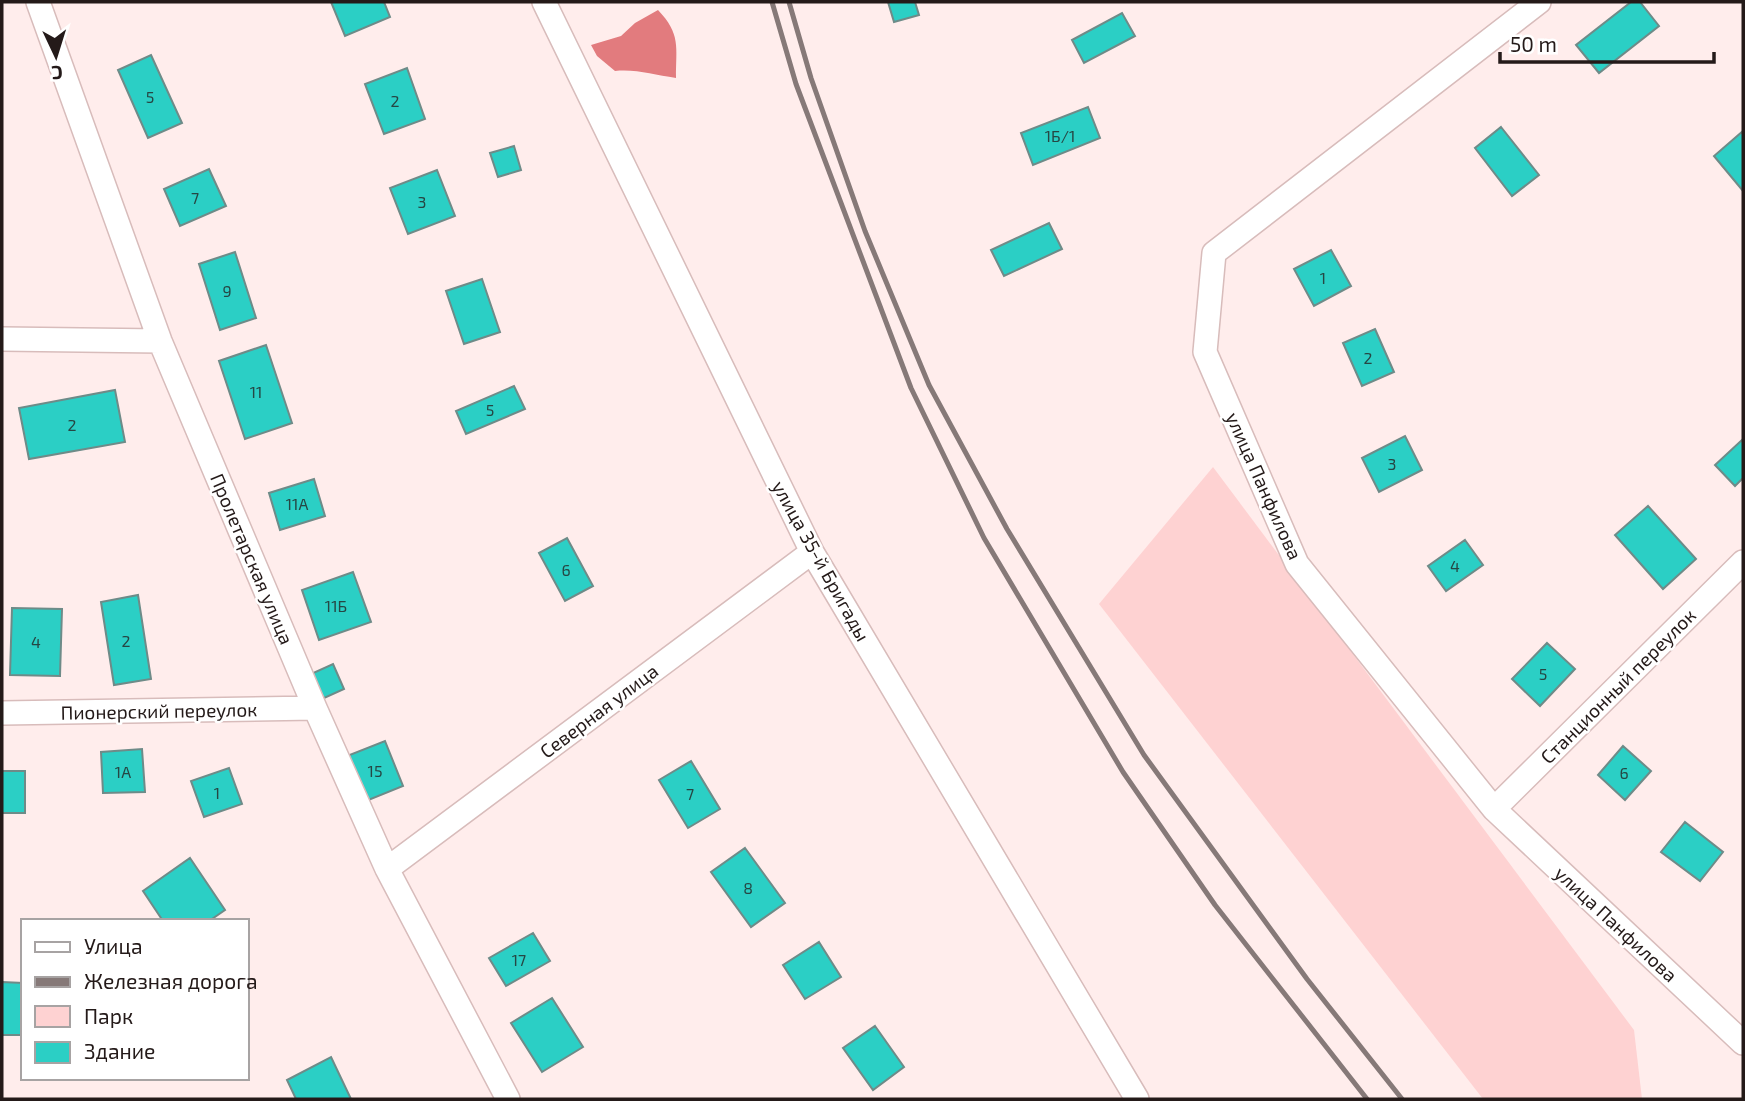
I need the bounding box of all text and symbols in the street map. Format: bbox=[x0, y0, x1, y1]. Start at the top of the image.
north arrow bbox=[21, 21, 91, 91]
scale bar bbox=[1500, 21, 1714, 65]
text: 50 m bbox=[1510, 31, 1557, 56]
text: С bbox=[51, 62, 64, 85]
house number: 5 bbox=[146, 87, 154, 106]
house number: 2 bbox=[391, 91, 400, 110]
house number: 1Б/1 bbox=[1045, 126, 1075, 145]
house number: 7 bbox=[191, 188, 199, 207]
house number: 3 bbox=[418, 192, 426, 211]
house number: 1 bbox=[1320, 268, 1326, 287]
house number: 9 bbox=[222, 281, 232, 300]
house number: 2 bbox=[1364, 348, 1373, 367]
house number: 11 bbox=[250, 382, 262, 401]
house number: 5 bbox=[486, 400, 494, 419]
street label: улица Панфилова bbox=[1221, 409, 1307, 563]
house number: 2 bbox=[68, 415, 77, 434]
house number: 3 bbox=[1388, 454, 1396, 473]
street label: Пролетарская улица bbox=[205, 470, 299, 648]
street label: улица 35-й Бригады bbox=[767, 477, 875, 645]
house number: 11А bbox=[286, 494, 308, 513]
house number: 4 bbox=[1450, 556, 1460, 575]
house number: 6 bbox=[561, 560, 571, 579]
house number: 11Б bbox=[325, 596, 347, 615]
street label: Станционный переулок bbox=[1535, 603, 1701, 769]
house number: 2 bbox=[122, 631, 131, 650]
house number: 4 bbox=[31, 632, 41, 651]
street label: Северная улица bbox=[535, 659, 663, 763]
house number: 5 bbox=[1539, 664, 1547, 683]
street label: Пионерский переулок bbox=[60, 697, 258, 725]
house number: 15 bbox=[368, 761, 382, 780]
house number: 1А bbox=[115, 762, 131, 781]
house number: 6 bbox=[1619, 763, 1629, 782]
house number: 1 bbox=[214, 783, 220, 802]
house number: 7 bbox=[686, 784, 694, 803]
street label: улица Панфилова bbox=[1550, 861, 1682, 987]
house number: 8 bbox=[743, 878, 753, 897]
legend bbox=[21, 919, 248, 1080]
text: Улица bbox=[84, 933, 143, 958]
house number: 17 bbox=[512, 950, 526, 969]
text: Железная дорога bbox=[84, 968, 257, 993]
text: Парк bbox=[84, 1003, 133, 1028]
text: Здание bbox=[84, 1038, 155, 1063]

